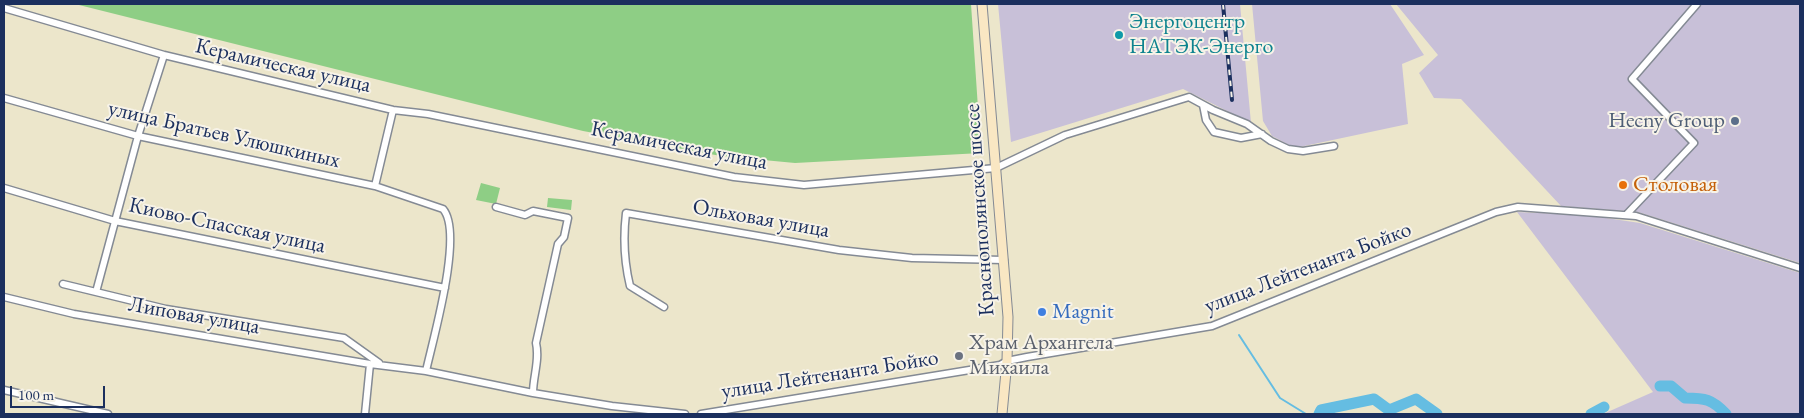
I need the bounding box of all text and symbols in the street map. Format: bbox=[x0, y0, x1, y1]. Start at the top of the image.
place label: Энергоцентр НАТЭК-Энерго bbox=[1129, 9, 1273, 60]
marker: Энергоцентр НАТЭК-Энерго bbox=[1113, 29, 1125, 41]
street label: Керамическая улица bbox=[193, 33, 373, 99]
street label: улица Братьев Улюшкиных bbox=[105, 95, 343, 175]
street label: Краснополянское шоссе bbox=[959, 103, 1001, 317]
place label: Hecny Group bbox=[1608, 108, 1725, 134]
marker: Hecny Group bbox=[1729, 115, 1741, 127]
street label: Керамическая улица bbox=[589, 116, 769, 176]
place label: Столовая bbox=[1633, 172, 1717, 198]
marker: Столовая bbox=[1617, 179, 1629, 191]
street label: Киово-Спасская улица bbox=[126, 192, 328, 260]
street label: Ольховая улица bbox=[690, 194, 832, 244]
street label: улица Лейтенанта Бойко bbox=[1201, 216, 1415, 320]
street label: Липовая улица bbox=[126, 291, 262, 341]
place label: Magnit bbox=[1052, 299, 1114, 325]
marker: Magnit bbox=[1036, 306, 1048, 318]
place label: Храм Архангела Михаила bbox=[969, 330, 1113, 382]
street label: улица Лейтенанта Бойко bbox=[720, 345, 940, 405]
marker: Храм Архангела Михаила bbox=[953, 350, 965, 362]
scale bar bbox=[12, 376, 108, 408]
text: 100 m bbox=[18, 385, 54, 404]

